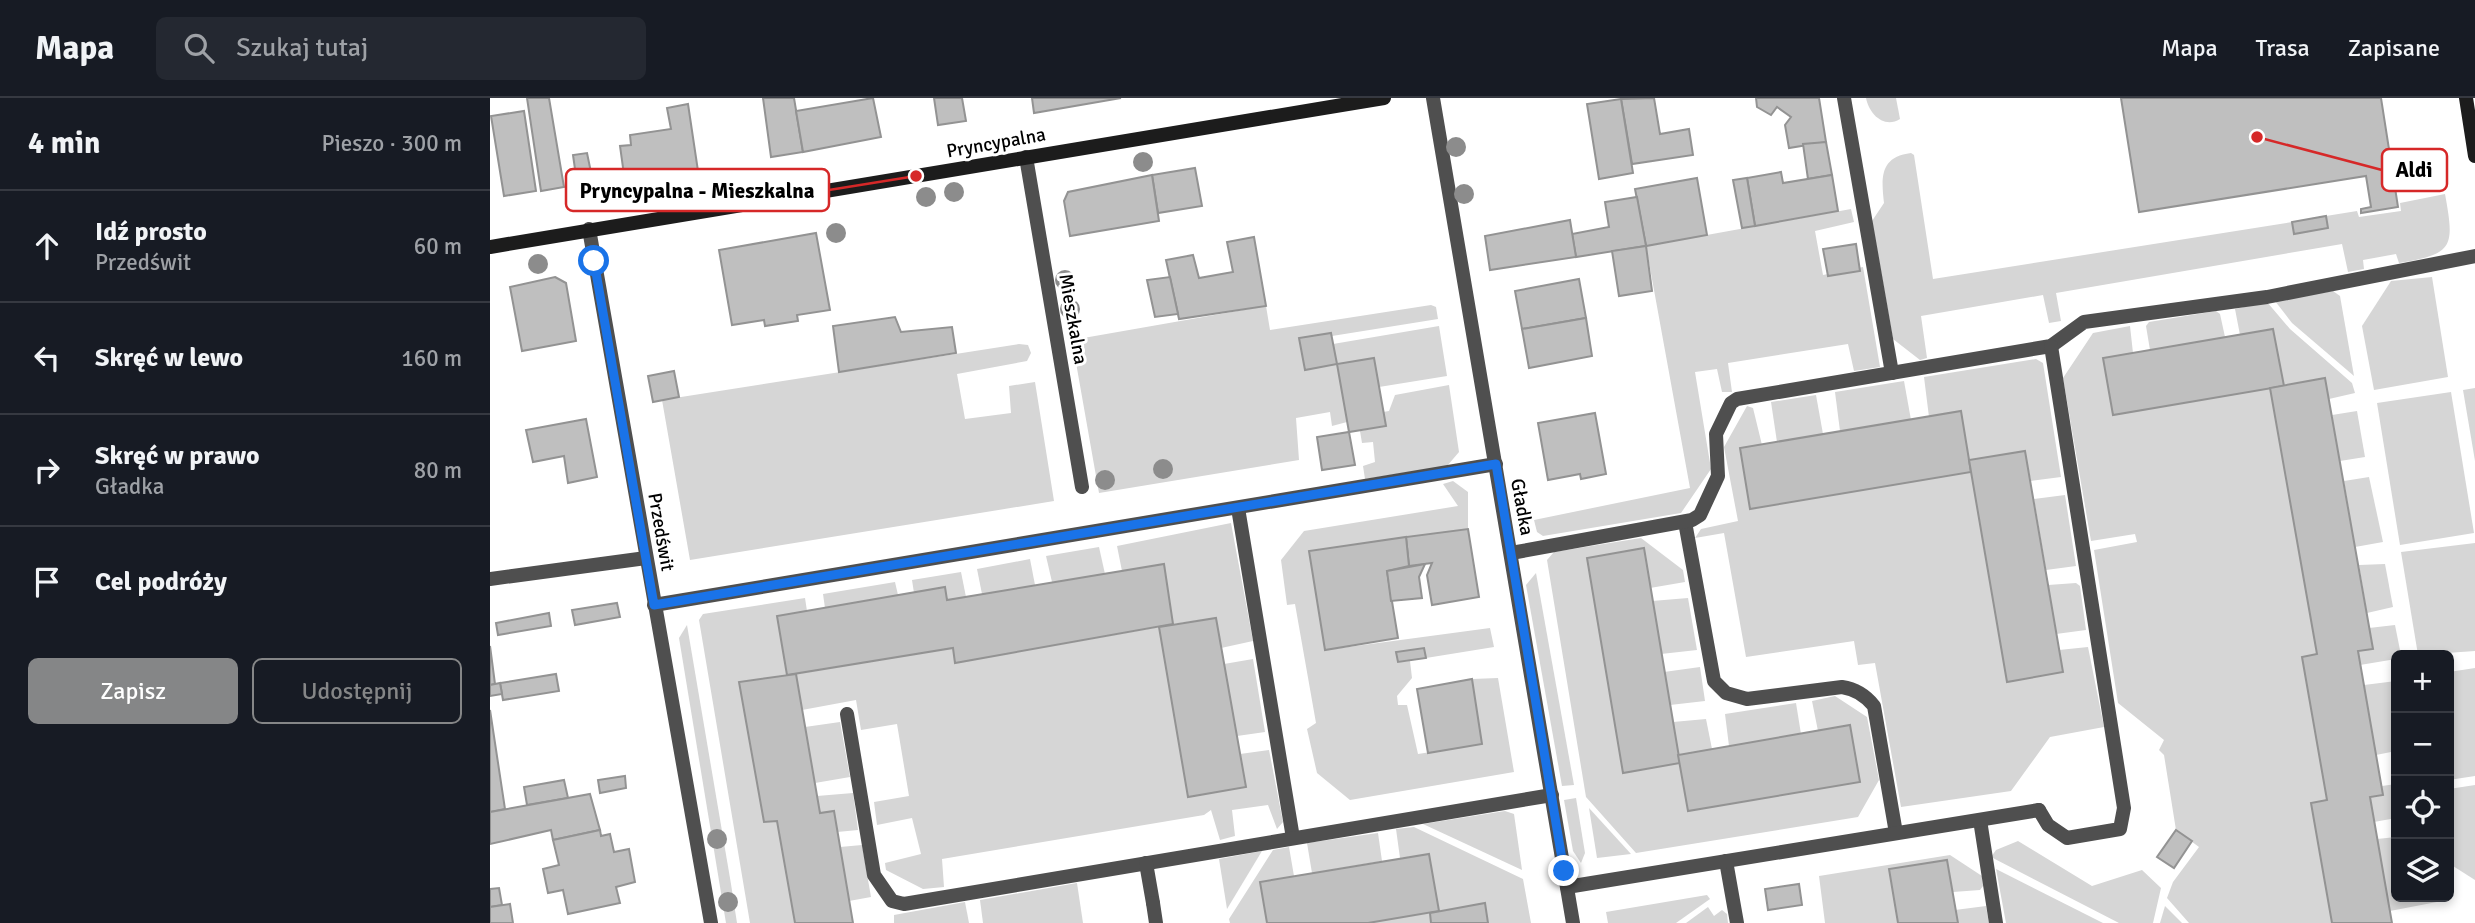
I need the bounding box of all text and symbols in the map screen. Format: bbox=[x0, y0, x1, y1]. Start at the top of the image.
search box bbox=[156, 17, 646, 80]
text: Mapa bbox=[35, 28, 114, 69]
icon: search bbox=[180, 29, 218, 67]
text: Szukaj tutaj bbox=[236, 32, 368, 64]
text: Mapa bbox=[2161, 33, 2218, 63]
text: Trasa bbox=[2256, 33, 2310, 63]
text: Zapisane bbox=[2348, 33, 2440, 63]
street label: Pryncypalna bbox=[945, 122, 1047, 164]
text: 4 min bbox=[28, 125, 100, 162]
text: Pieszo · 300 m bbox=[321, 129, 462, 158]
callout: Aldi bbox=[2382, 149, 2447, 191]
text: Aldi bbox=[2395, 157, 2433, 183]
callout: Pryncypalna - Mieszkalna bbox=[566, 169, 829, 211]
text: Pryncypalna - Mieszkalna bbox=[579, 178, 815, 204]
text: Idź prosto bbox=[95, 216, 207, 248]
icon: ahead bbox=[28, 227, 66, 265]
text: 60 m bbox=[414, 232, 462, 261]
route start bbox=[578, 245, 609, 276]
text: Przedświt bbox=[95, 248, 191, 277]
street label: Mieszkalna bbox=[1053, 272, 1093, 366]
icon: left bbox=[28, 339, 66, 377]
text: Skręć w lewo bbox=[95, 342, 243, 374]
text: 160 m bbox=[401, 344, 462, 373]
text: Skręć w prawo bbox=[95, 440, 260, 472]
icon: right bbox=[28, 451, 66, 489]
text: 80 m bbox=[414, 456, 462, 485]
text: Gładka bbox=[95, 472, 164, 501]
street label: Gładka bbox=[1505, 477, 1539, 537]
street label: Przedświt bbox=[642, 491, 680, 574]
icon: arrive bbox=[28, 563, 66, 601]
text: Cel podróży bbox=[95, 566, 227, 598]
map controls bbox=[2391, 650, 2454, 902]
button: + bbox=[2391, 650, 2454, 713]
button: Zapisz bbox=[28, 658, 238, 724]
button: Udostępnij bbox=[252, 658, 462, 724]
button: − bbox=[2391, 713, 2454, 776]
button: locate bbox=[2391, 776, 2454, 839]
button: layers bbox=[2391, 839, 2454, 902]
route end bbox=[1548, 855, 1579, 886]

